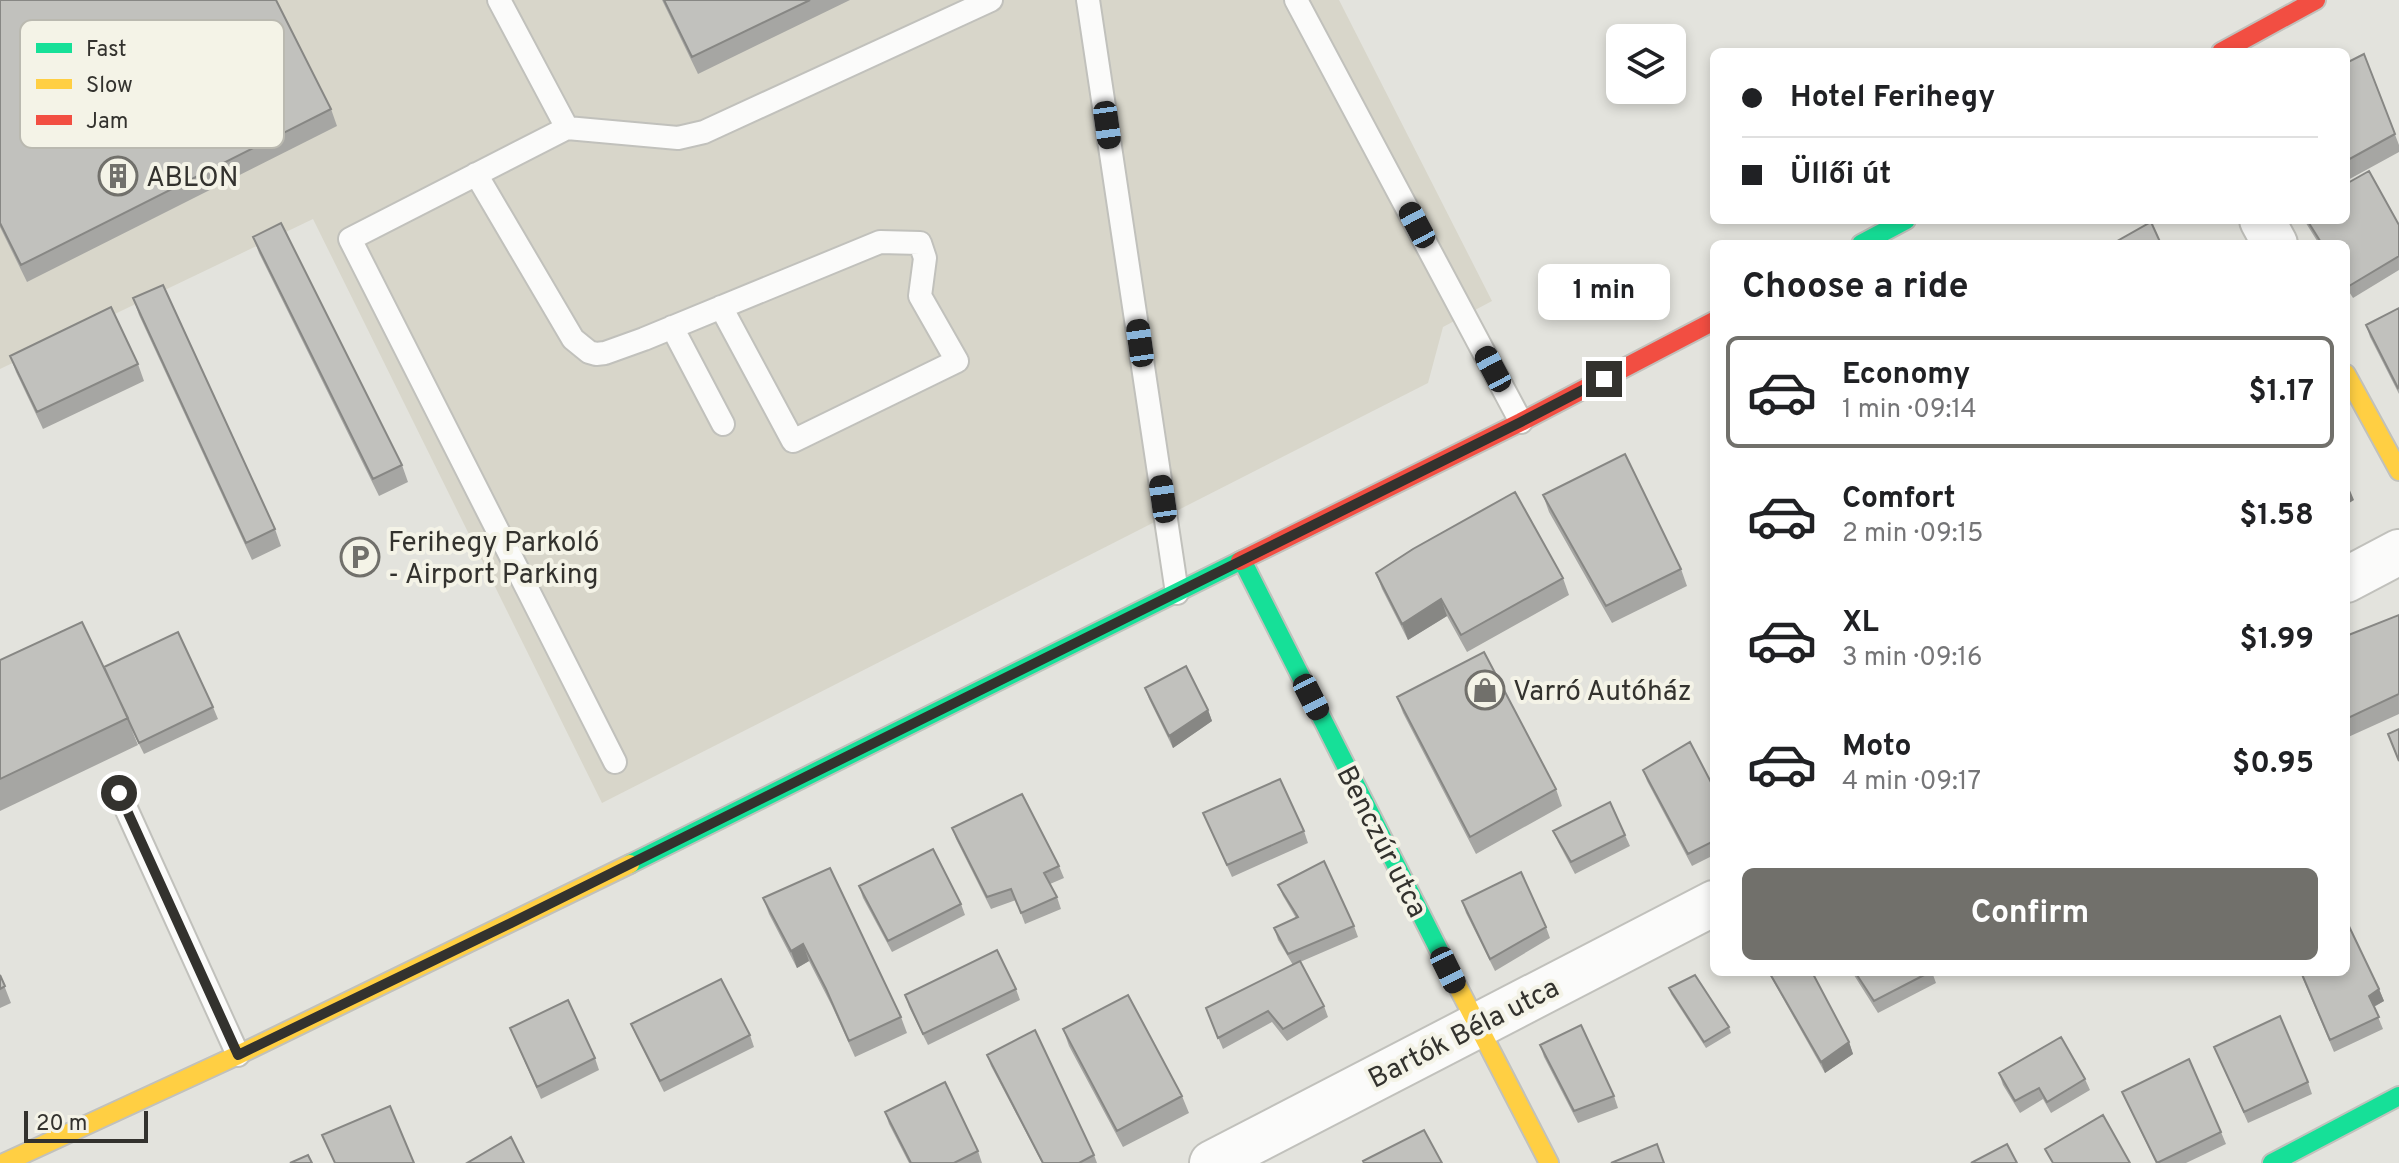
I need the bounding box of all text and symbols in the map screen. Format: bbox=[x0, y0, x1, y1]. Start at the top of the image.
legend bbox=[20, 20, 284, 148]
map controls bbox=[1606, 24, 1686, 104]
button: layers bbox=[1606, 24, 1686, 104]
text: Fast bbox=[86, 37, 127, 64]
text: Slow bbox=[86, 73, 133, 100]
text: Hotel Ferihegy bbox=[1790, 80, 1995, 117]
car bbox=[1092, 100, 1122, 150]
text: Jam bbox=[86, 109, 129, 136]
building icon: ABLON bbox=[97, 155, 139, 197]
text: Üllői út bbox=[1790, 157, 1891, 194]
place label: ABLON bbox=[146, 161, 238, 197]
car bbox=[1395, 198, 1439, 252]
callout: 1 min bbox=[1538, 263, 1670, 319]
text: Choose a ride bbox=[1742, 265, 1968, 311]
text: 1 min bbox=[1573, 275, 1635, 308]
car bbox=[1125, 318, 1155, 368]
car bbox=[1471, 342, 1515, 396]
icon: car bbox=[1746, 356, 1818, 428]
text: Economy bbox=[1842, 357, 1970, 394]
route end bbox=[1586, 361, 1622, 397]
text: $1.17 bbox=[2248, 374, 2314, 411]
text: 1 min · 09:14 bbox=[1842, 394, 1977, 427]
car bbox=[1148, 474, 1178, 524]
icon: car bbox=[1746, 480, 1818, 552]
text: Comfort bbox=[1842, 481, 1955, 518]
text: $1.58 bbox=[2239, 498, 2314, 535]
text: 2 min · 09:15 bbox=[1842, 518, 1983, 551]
place label: Ferihegy Parkoló - Airport Parking bbox=[388, 526, 599, 594]
parking icon: Ferihegy Parkoló - Airport Parking bbox=[339, 536, 381, 578]
icon: car bbox=[1746, 604, 1818, 676]
text: XL bbox=[1842, 605, 1879, 642]
text: $1.99 bbox=[2240, 622, 2314, 659]
text: 3 min · 09:16 bbox=[1842, 642, 1983, 675]
shop icon: Varró Autóház bbox=[1464, 669, 1506, 711]
car bbox=[1289, 670, 1333, 724]
place label: Varró Autóház bbox=[1513, 675, 1692, 711]
icon: car bbox=[1746, 728, 1818, 800]
text: Moto bbox=[1842, 729, 1912, 766]
text: $0.95 bbox=[2232, 746, 2314, 783]
street label: Benczúr utca bbox=[1327, 760, 1434, 924]
text: 4 min · 09:17 bbox=[1842, 766, 1981, 799]
route start bbox=[101, 775, 137, 811]
button: Confirm bbox=[1742, 868, 2318, 960]
car bbox=[1427, 943, 1469, 997]
street label: Bartók Béla utca bbox=[1363, 971, 1566, 1098]
scale bar bbox=[24, 1107, 148, 1143]
text: 20 m bbox=[36, 1111, 87, 1138]

